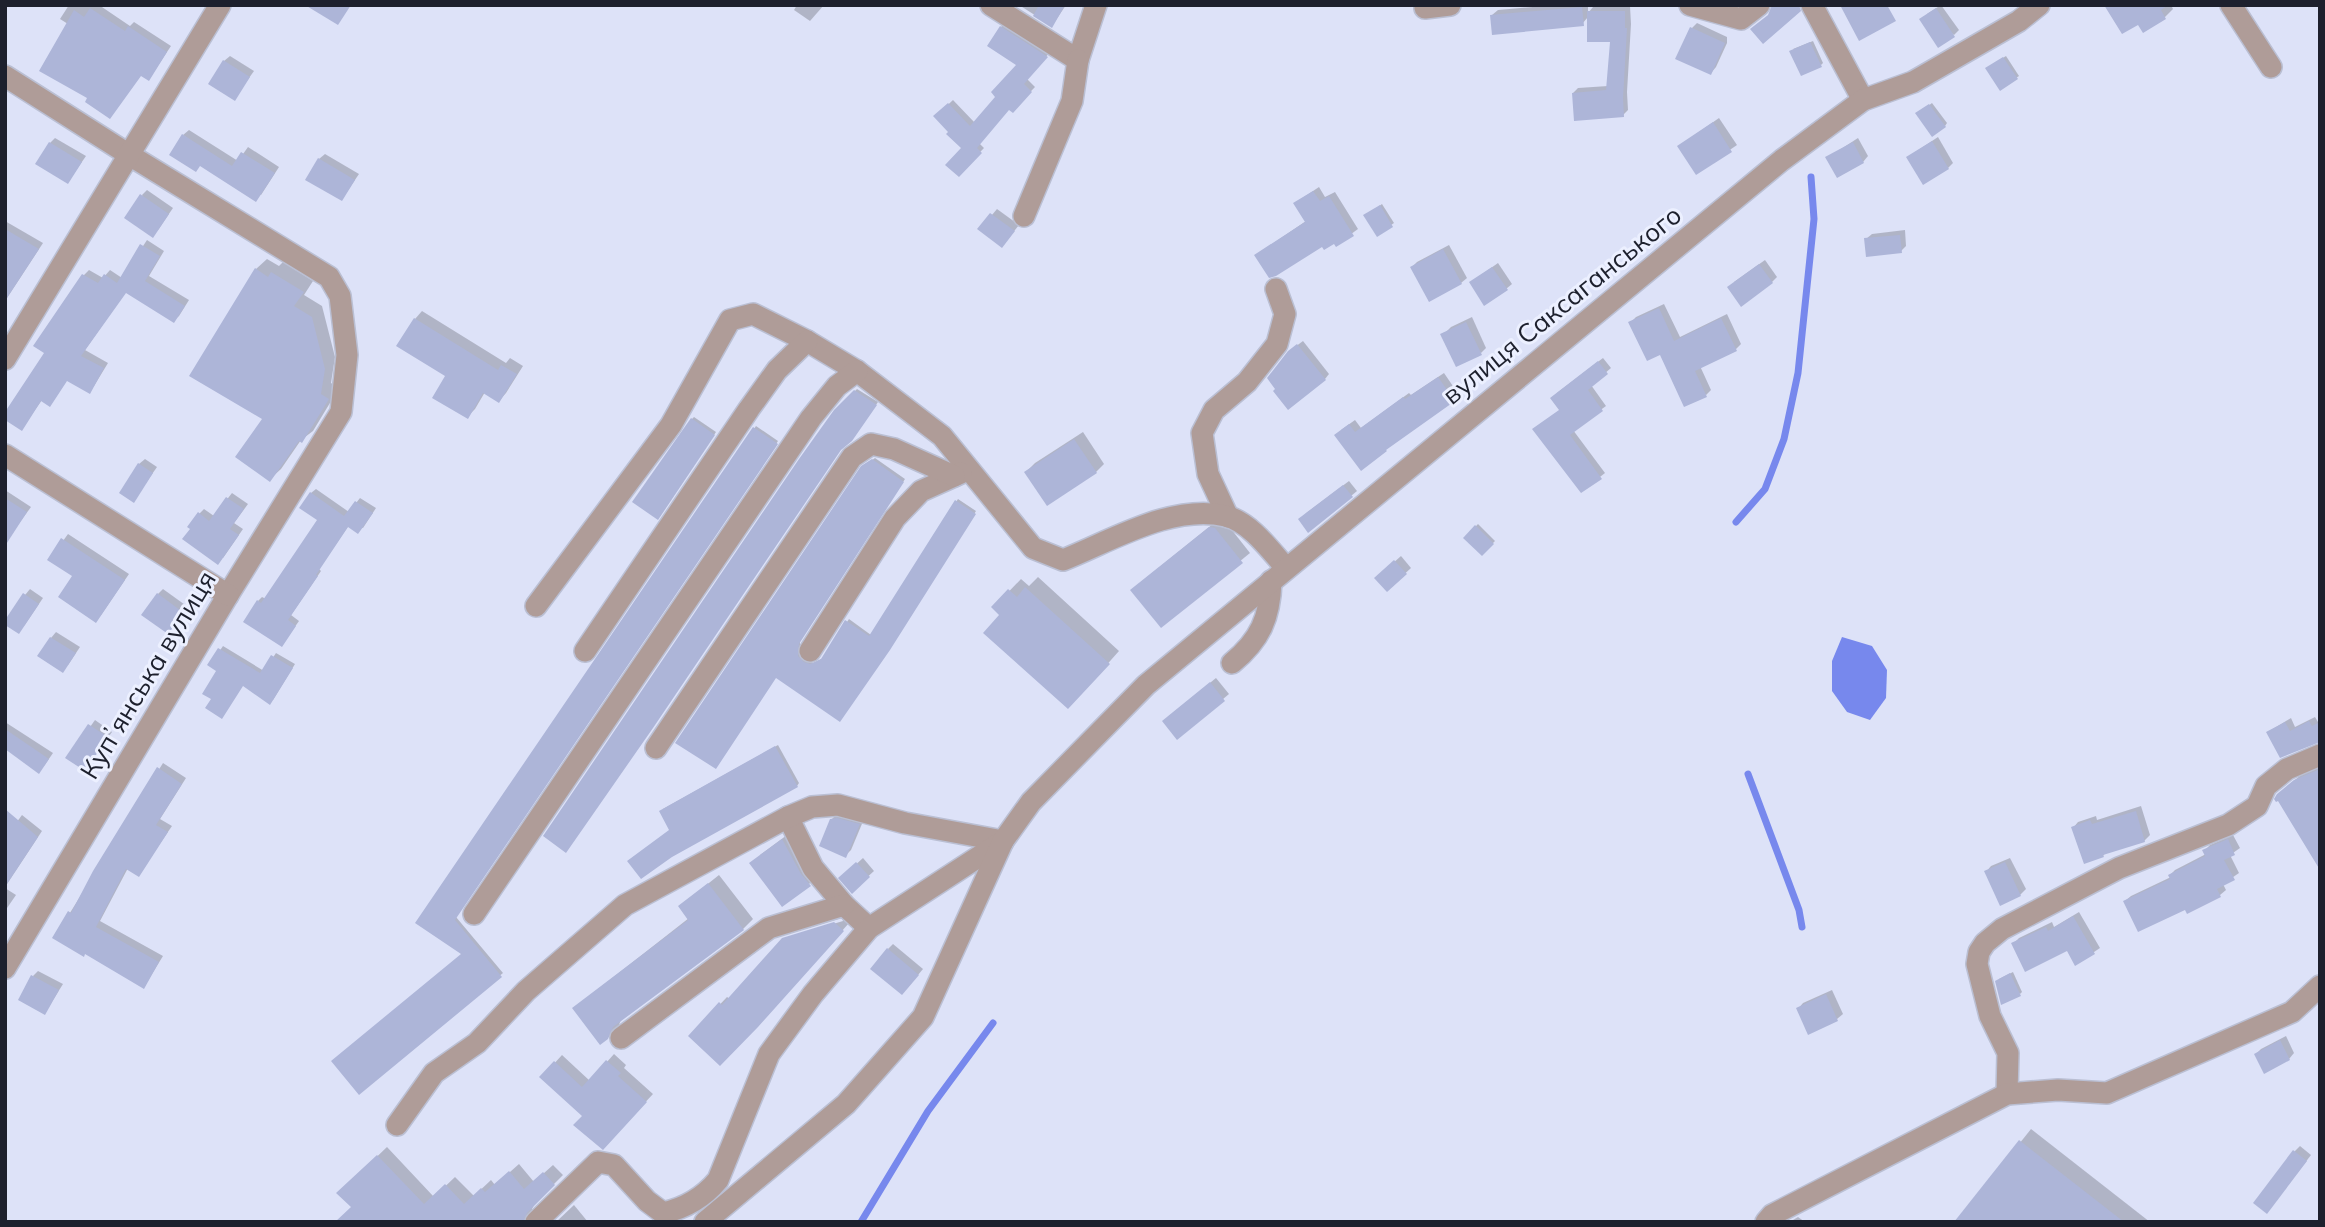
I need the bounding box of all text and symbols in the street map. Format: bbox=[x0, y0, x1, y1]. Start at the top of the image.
street label: вулиця Саксаганського bbox=[1436, 198, 1688, 411]
street label: Купʼянська вулиця bbox=[72, 565, 223, 785]

